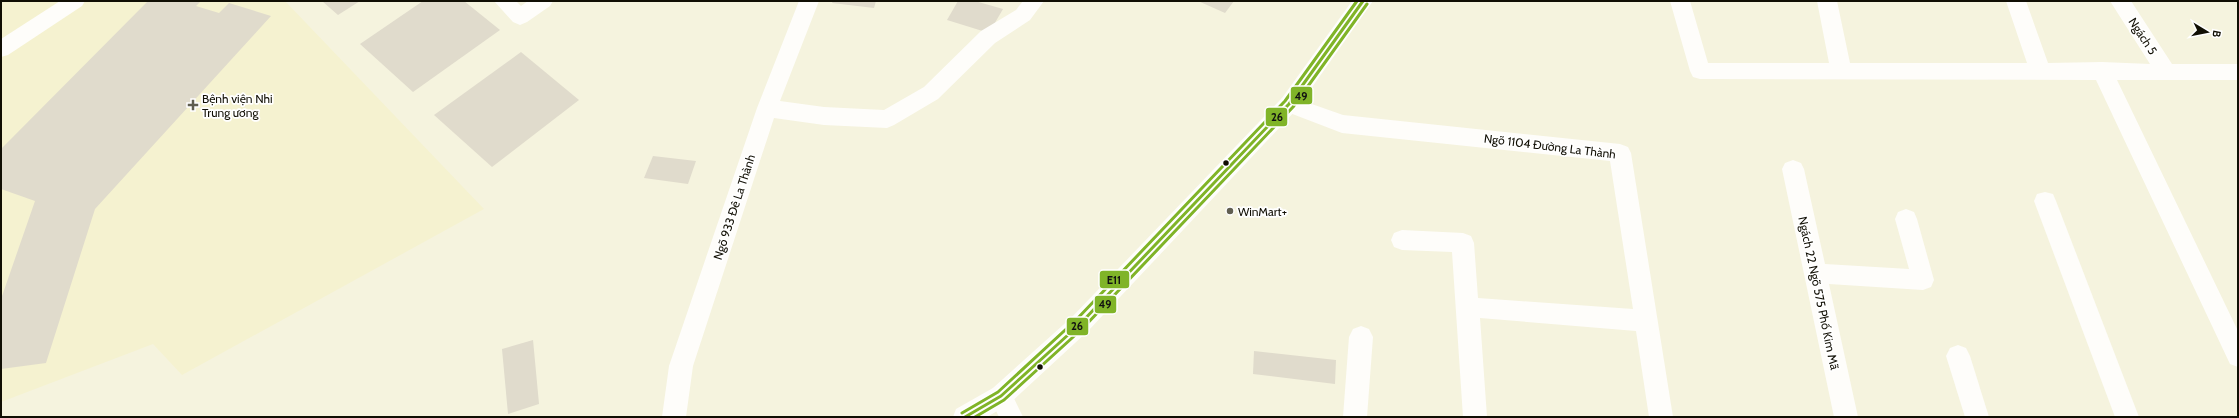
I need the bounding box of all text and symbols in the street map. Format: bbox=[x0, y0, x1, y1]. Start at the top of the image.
north arrow bbox=[2187, 12, 2227, 52]
street label: Ngách 5 bbox=[2126, 15, 2160, 57]
text: B bbox=[2209, 29, 2224, 38]
line badge: 49 bbox=[1290, 86, 1313, 105]
text: 49 bbox=[1294, 89, 1308, 103]
place label: Bệnh viện Nhi Trung ương bbox=[202, 91, 273, 120]
marker: Bệnh viện Nhi Trung ương bbox=[187, 99, 199, 111]
line badge: 26 bbox=[1265, 107, 1288, 127]
text: 26 bbox=[1271, 110, 1283, 124]
street label: Ngõ 1104 Đường La Thành bbox=[1483, 130, 1617, 162]
street label: Ngõ 933 Đê La Thành bbox=[710, 152, 758, 262]
unlabelled marker bbox=[1221, 158, 1231, 168]
place label: WinMart+ bbox=[1238, 204, 1287, 219]
marker: WinMart+ bbox=[1225, 206, 1235, 216]
street label: Ngách 22 Ngõ 575 Phố Kim Mã bbox=[1795, 215, 1843, 371]
line badge: E11 bbox=[1099, 270, 1130, 289]
text: E11 bbox=[1107, 273, 1121, 287]
line badge: 49 bbox=[1094, 295, 1117, 314]
text: 49 bbox=[1098, 297, 1112, 311]
line badge: 26 bbox=[1066, 317, 1089, 336]
text: 26 bbox=[1071, 319, 1083, 333]
unlabelled marker bbox=[1035, 362, 1045, 372]

